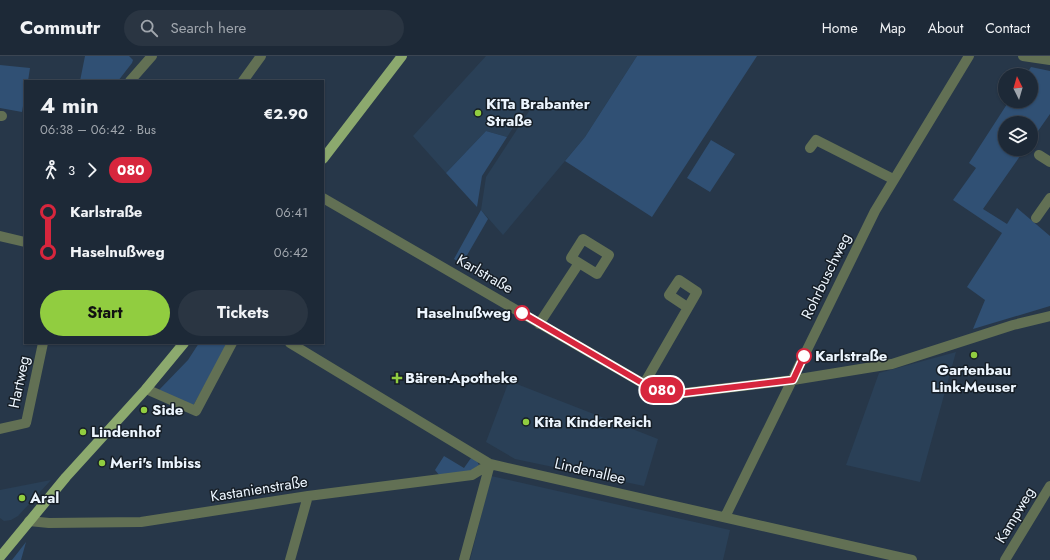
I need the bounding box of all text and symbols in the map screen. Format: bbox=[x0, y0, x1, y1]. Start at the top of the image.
search box bbox=[124, 10, 404, 46]
text: Commutr bbox=[20, 14, 100, 41]
icon: search bbox=[138, 17, 160, 39]
text: Search here bbox=[170, 17, 246, 39]
text: Home bbox=[822, 18, 858, 38]
text: Map bbox=[880, 18, 906, 38]
text: About bbox=[928, 18, 963, 38]
text: Contact bbox=[985, 18, 1030, 38]
north arrow bbox=[998, 68, 1038, 108]
map controls bbox=[998, 68, 1038, 156]
text: 4 min bbox=[40, 89, 99, 121]
place label: KiTa Brabanter Straße bbox=[486, 93, 591, 132]
text: €2.90 bbox=[264, 103, 308, 125]
marker: KiTa Brabanter Straße bbox=[473, 108, 483, 118]
button: layers bbox=[998, 116, 1038, 156]
text: 06:38 – 06:42 · Bus bbox=[40, 120, 156, 139]
icon: walk bbox=[40, 159, 62, 181]
icon: forward bbox=[81, 159, 103, 181]
text: 080 bbox=[117, 160, 144, 180]
text: 3 bbox=[68, 161, 75, 180]
text: Karlstraße bbox=[70, 201, 142, 223]
text: 06:41 bbox=[275, 203, 308, 222]
street label: Rohrbuschweg bbox=[796, 229, 856, 323]
text: Haselnußweg bbox=[70, 241, 165, 263]
text: 06:42 bbox=[274, 243, 308, 262]
street label: Karlstraße bbox=[452, 249, 518, 299]
button: Start bbox=[40, 290, 170, 336]
button: Tickets bbox=[178, 290, 308, 336]
place label: Haselnußweg bbox=[416, 302, 511, 324]
marker: Haselnußweg bbox=[514, 305, 530, 321]
place label: Karlstraße bbox=[815, 345, 888, 367]
marker: Karlstraße bbox=[796, 348, 812, 364]
marker: Gartenbau Link-Meuser bbox=[969, 350, 979, 360]
street label: Hartweg bbox=[3, 354, 35, 410]
place label: Gartenbau Link-Meuser bbox=[932, 359, 1017, 398]
place label: Bären-Apotheke bbox=[405, 367, 518, 389]
marker: Bären-Apotheke bbox=[392, 373, 402, 383]
line badge: 080 bbox=[639, 377, 685, 403]
text: 080 bbox=[648, 380, 676, 400]
place label: Side bbox=[152, 399, 184, 421]
marker: Side bbox=[139, 405, 149, 415]
place label: Kita KinderReich bbox=[534, 411, 652, 433]
marker: Kita KinderReich bbox=[521, 417, 531, 427]
place label: Lindenhof bbox=[91, 421, 162, 443]
marker: Lindenhof bbox=[78, 427, 88, 437]
place label: Meri's Imbiss bbox=[110, 452, 201, 474]
street label: Lindenallee bbox=[552, 452, 628, 490]
marker: Meri's Imbiss bbox=[97, 458, 107, 468]
street label: Kastanienstraße bbox=[209, 470, 309, 508]
street label: Kampweg bbox=[990, 483, 1040, 547]
place label: Aral bbox=[29, 487, 59, 509]
marker: Aral bbox=[17, 493, 27, 503]

